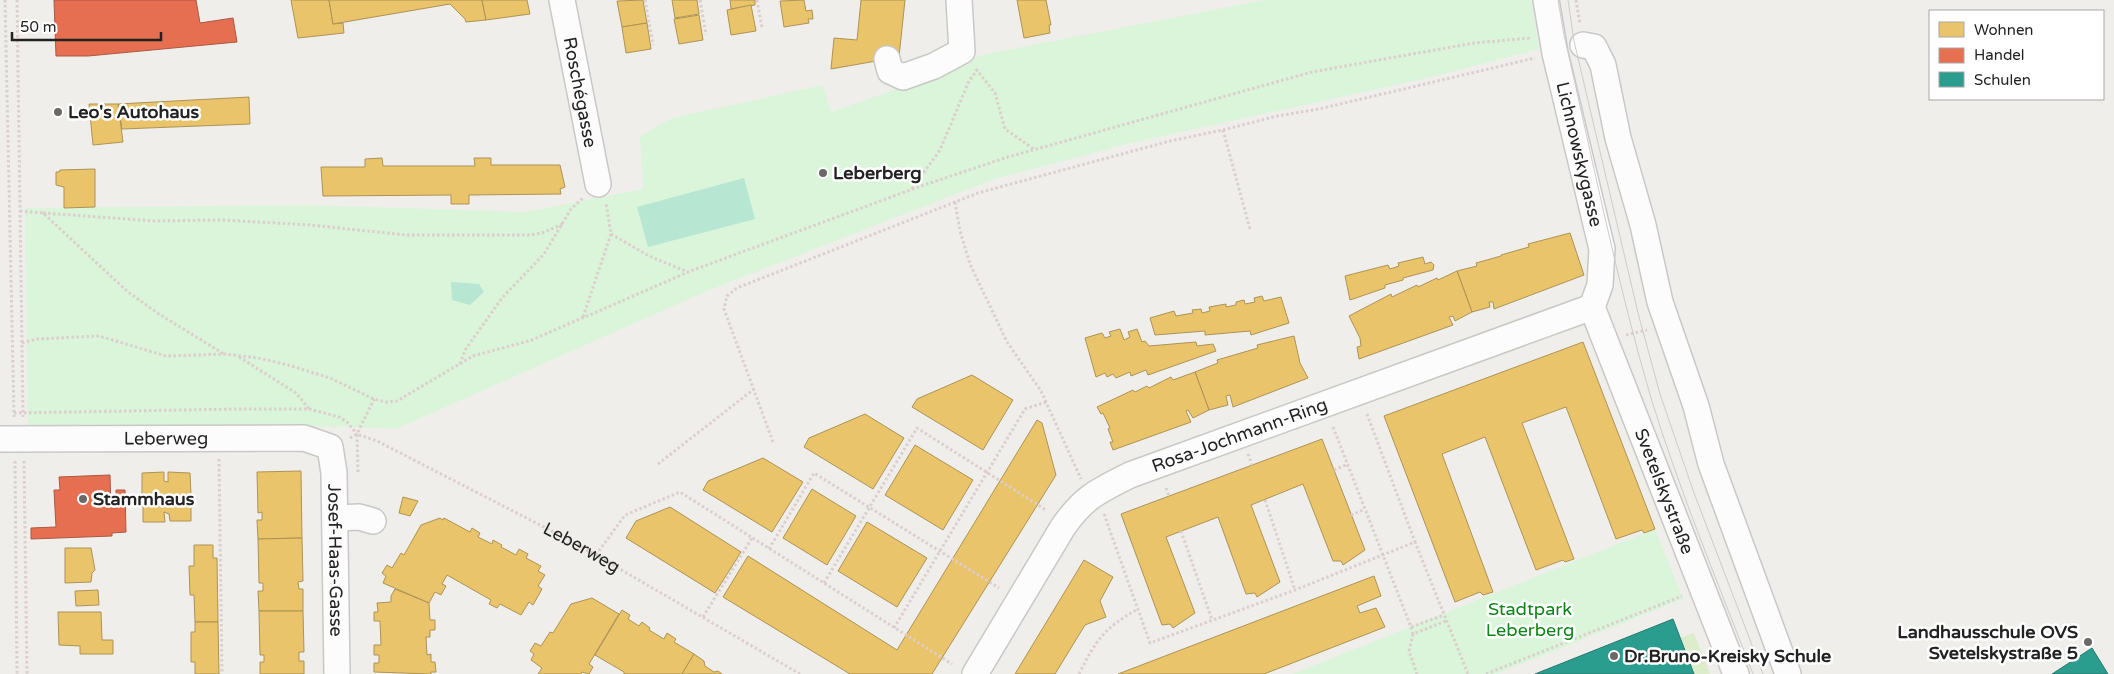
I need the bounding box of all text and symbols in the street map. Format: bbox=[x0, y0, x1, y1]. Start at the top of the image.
scale bar bbox=[12, 10, 161, 42]
legend bbox=[1929, 10, 2104, 100]
text: 50 m bbox=[20, 18, 57, 36]
text: Wohnen bbox=[1974, 21, 2034, 39]
street label: Roschégasse bbox=[558, 35, 602, 149]
text: Handel bbox=[1974, 46, 2025, 64]
text: Schulen bbox=[1974, 71, 2031, 89]
street label: Lichnowskygasse bbox=[1551, 80, 1607, 229]
place label: Leo's Autohaus bbox=[68, 101, 199, 123]
marker: Leo's Autohaus bbox=[52, 106, 64, 118]
place label: Leberberg bbox=[833, 162, 922, 184]
marker: Leberberg bbox=[817, 167, 829, 179]
street label: Rosa-Jochmann-Ring bbox=[1149, 393, 1330, 477]
street label: Svetelskystraße bbox=[1630, 425, 1699, 557]
street label: Leberweg bbox=[124, 427, 208, 450]
street label: Josef-Haas-Gasse bbox=[323, 484, 347, 637]
place label: Stammhaus bbox=[93, 488, 195, 510]
marker: Stammhaus bbox=[77, 493, 89, 505]
street label: Leberweg bbox=[539, 517, 624, 578]
park label: Stadtpark Leberberg bbox=[1486, 598, 1574, 641]
place label: Landhausschule OVS Svetelskystraße 5 bbox=[1897, 621, 2078, 664]
marker: Landhausschule OVS Svetelskystraße 5 bbox=[2082, 636, 2094, 648]
place label: Dr.Bruno-Kreisky Schule bbox=[1624, 645, 1831, 667]
marker: Dr.Bruno-Kreisky Schule bbox=[1608, 650, 1620, 662]

